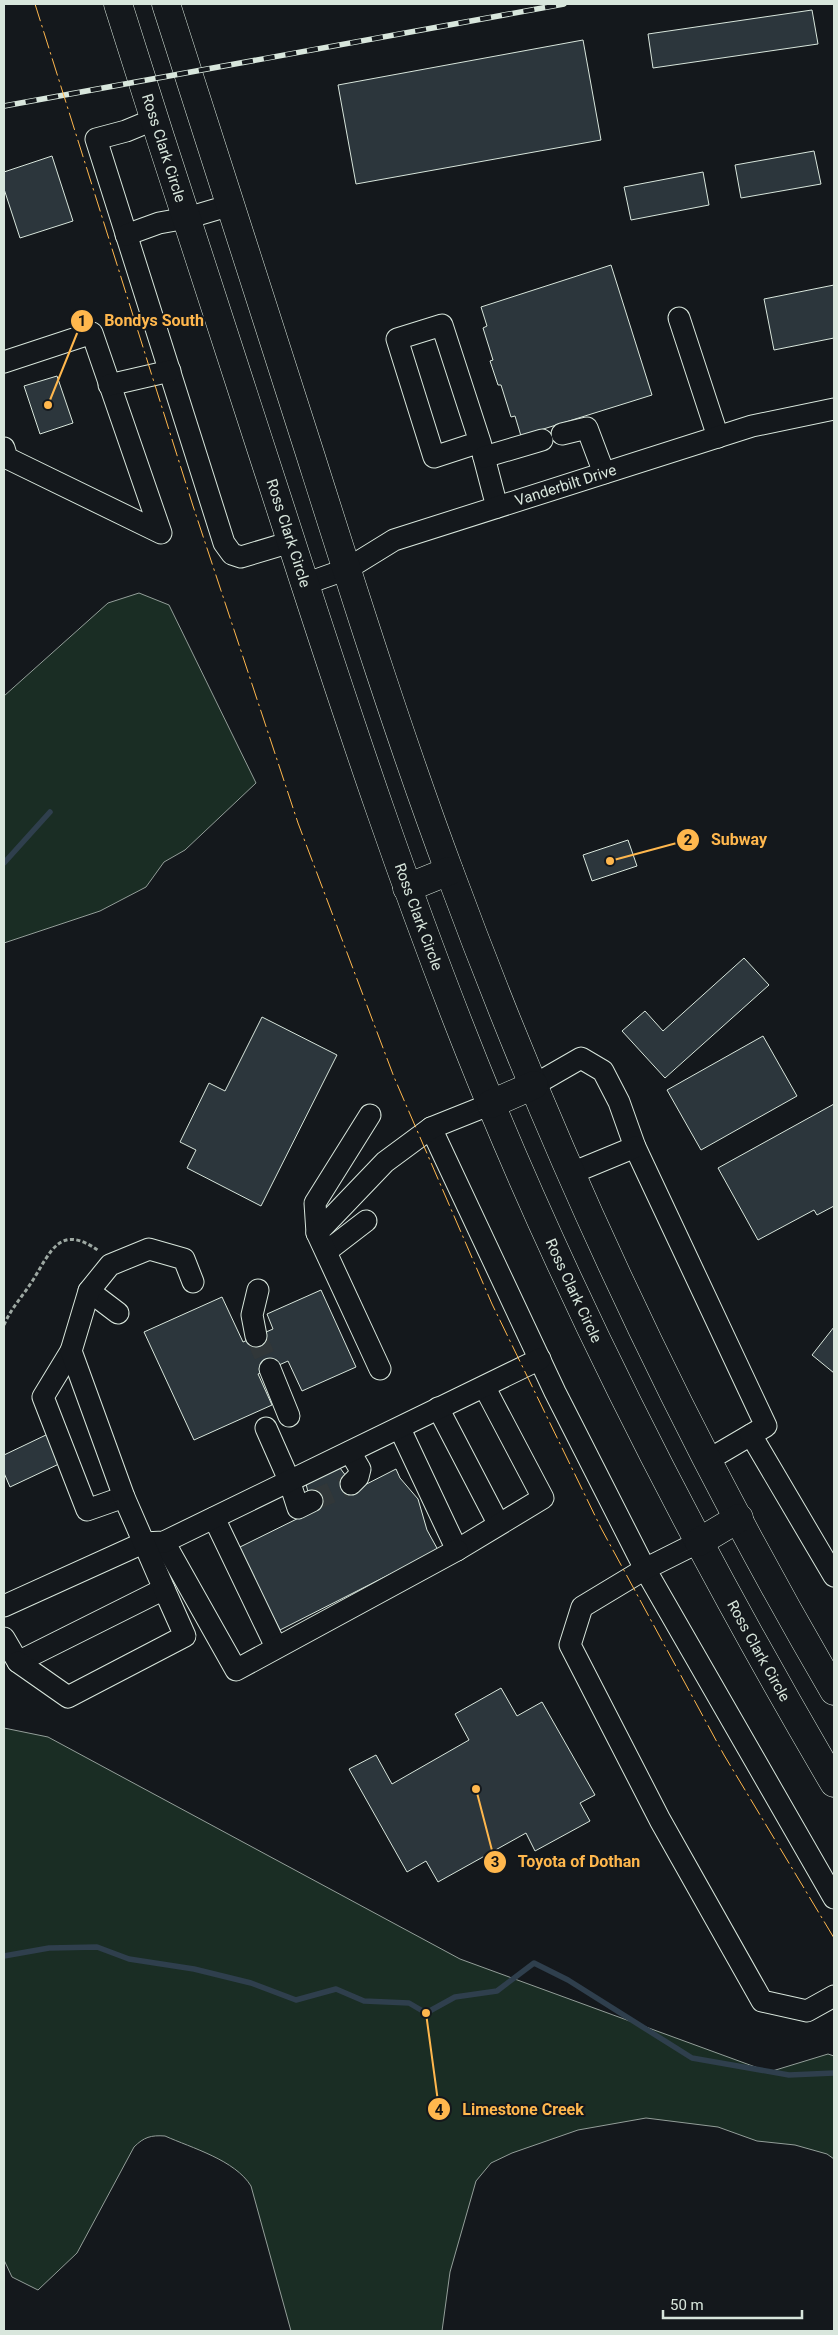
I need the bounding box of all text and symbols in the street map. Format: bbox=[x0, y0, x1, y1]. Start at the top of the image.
street label: Ross Clark Circle bbox=[138, 91, 189, 204]
callout: Bondys South bbox=[69, 305, 214, 336]
text: Bondys South bbox=[104, 311, 204, 330]
text: 1 bbox=[78, 312, 86, 330]
street label: Vanderbilt Drive bbox=[513, 461, 619, 510]
street label: Ross Clark Circle bbox=[262, 477, 314, 590]
callout: Subway bbox=[676, 824, 777, 855]
text: Subway bbox=[711, 830, 768, 849]
text: 2 bbox=[684, 831, 693, 849]
street label: Ross Clark Circle bbox=[391, 861, 446, 973]
street label: Ross Clark Circle bbox=[542, 1236, 606, 1346]
street label: Ross Clark Circle bbox=[723, 1597, 794, 1705]
callout: Toyota of Dothan bbox=[483, 1846, 650, 1877]
text: Toyota of Dothan bbox=[518, 1852, 640, 1871]
text: 3 bbox=[491, 1853, 499, 1871]
callout: Limestone Creek bbox=[427, 2094, 593, 2125]
text: Limestone Creek bbox=[462, 2100, 584, 2119]
text: 4 bbox=[435, 2101, 444, 2119]
scale bar bbox=[663, 2288, 802, 2320]
text: 50 m bbox=[670, 2296, 704, 2314]

